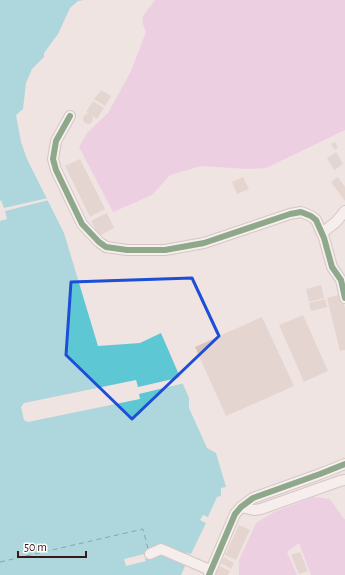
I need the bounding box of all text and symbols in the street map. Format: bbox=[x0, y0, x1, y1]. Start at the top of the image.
scale bar bbox=[18, 533, 86, 559]
text: 50 m bbox=[24, 541, 47, 553]

